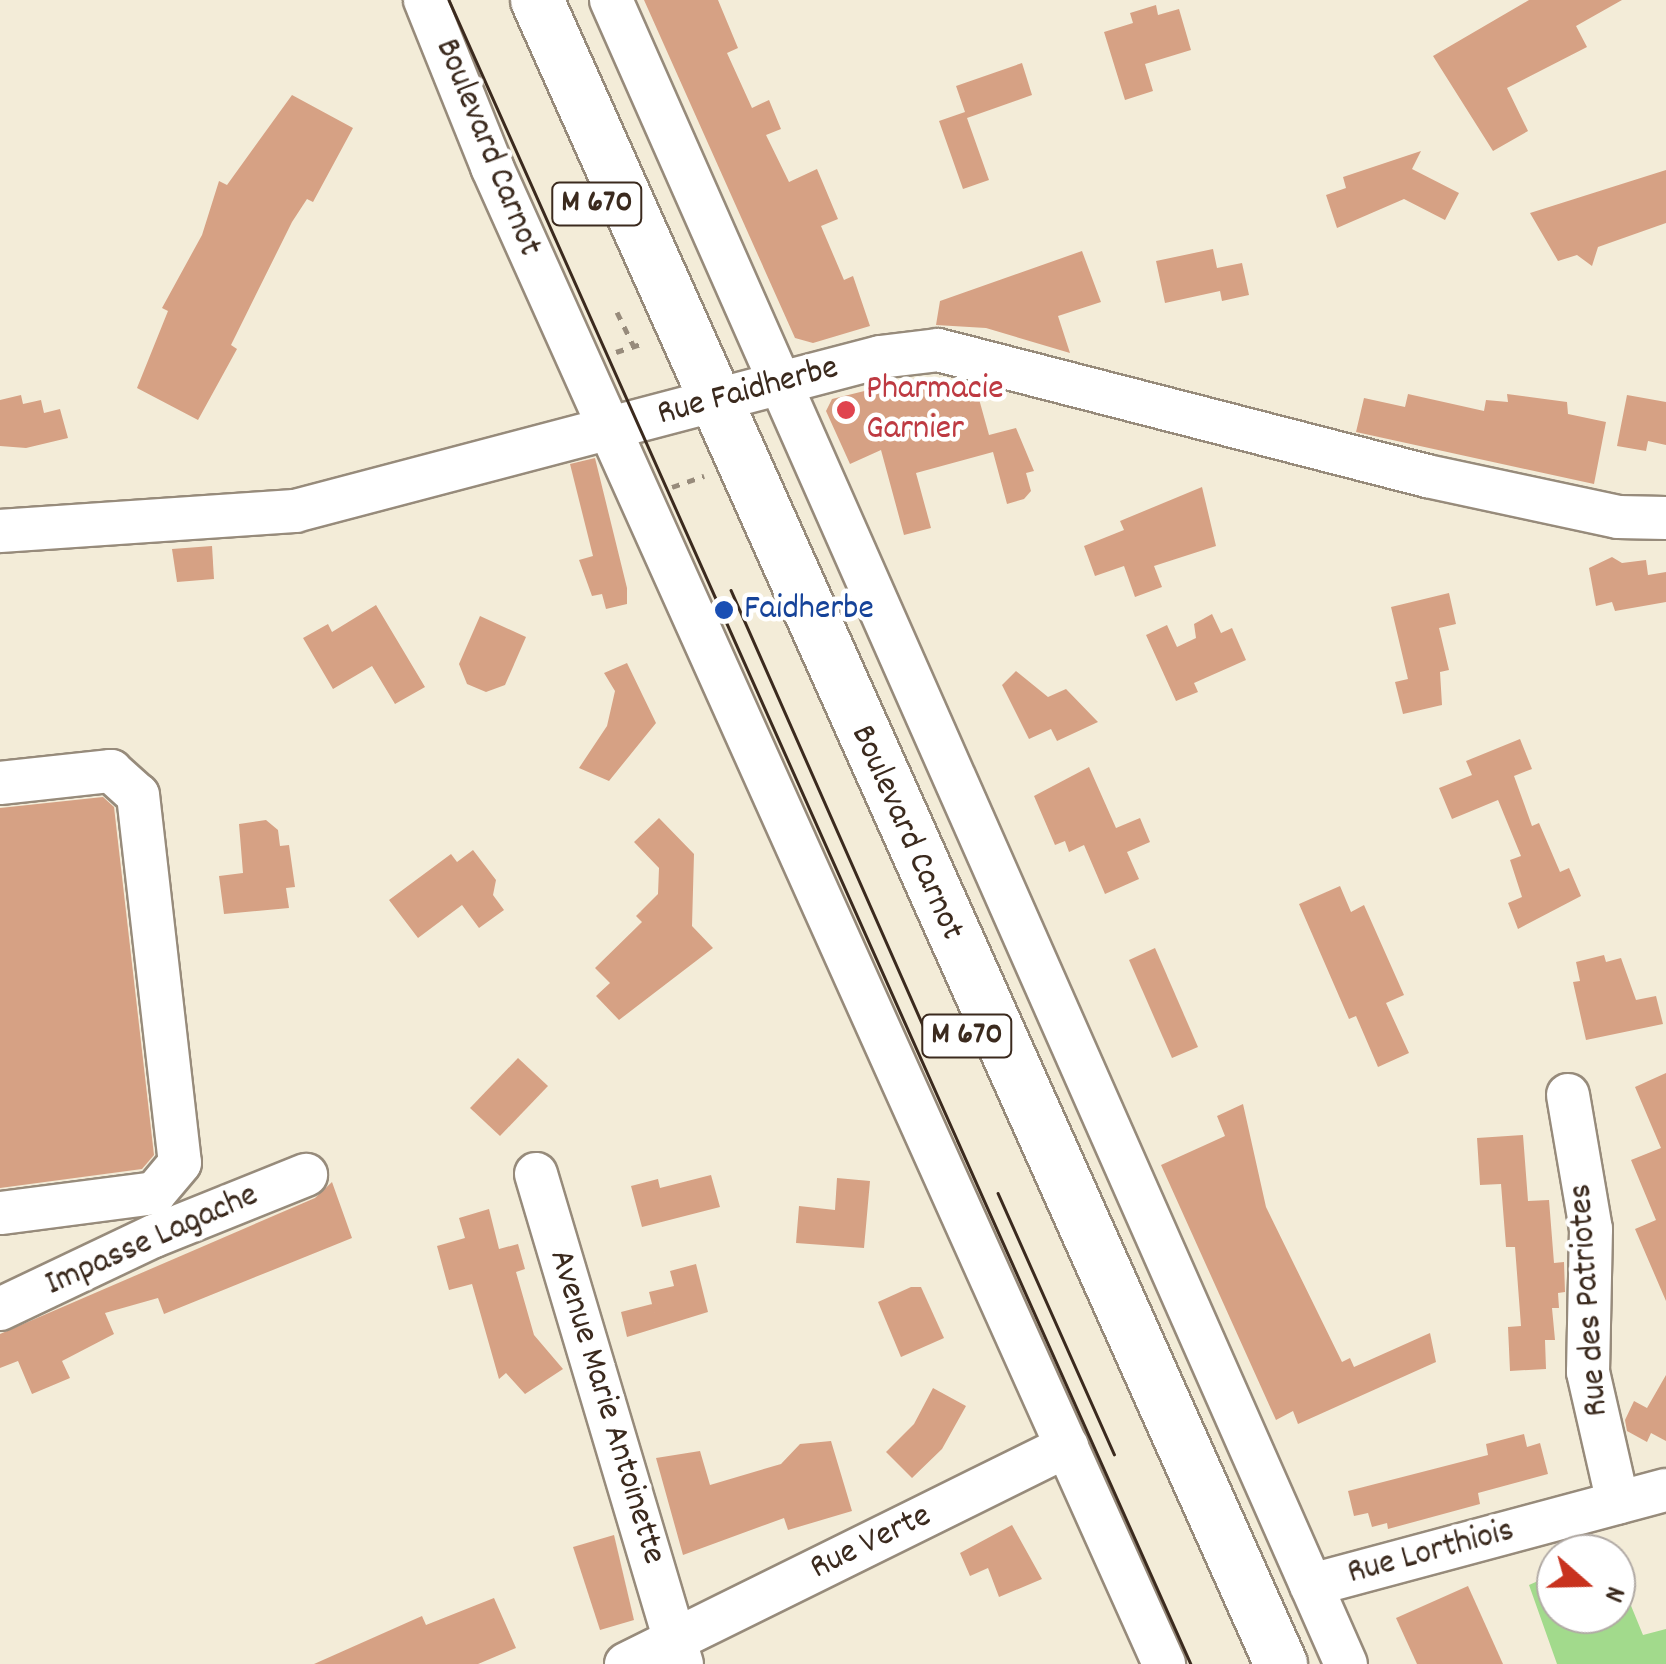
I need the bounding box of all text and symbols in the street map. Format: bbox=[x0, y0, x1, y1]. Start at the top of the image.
street label: Boulevard Carnot bbox=[424, 33, 550, 263]
road number: M 670 bbox=[550, 177, 644, 231]
street label: Rue Faidherbe bbox=[653, 348, 843, 436]
place label: Pharmacie Garnier bbox=[866, 369, 1004, 451]
marker: Pharmacie Garnier bbox=[835, 399, 857, 421]
place label: Faidherbe bbox=[744, 589, 874, 631]
marker: Faidherbe bbox=[713, 599, 735, 621]
street label: Boulevard Carnot bbox=[840, 719, 972, 947]
road number: M 670 bbox=[920, 1009, 1014, 1063]
street label: Impasse Lagache bbox=[39, 1175, 265, 1307]
street label: Rue des Patriotes bbox=[1561, 1182, 1619, 1418]
street label: Avenue Marie Antoinette bbox=[538, 1245, 674, 1569]
street label: Rue Verte bbox=[804, 1496, 938, 1590]
street label: Rue Lorthiois bbox=[1343, 1511, 1519, 1595]
north arrow bbox=[1536, 1534, 1636, 1634]
text: N bbox=[1591, 1580, 1633, 1607]

